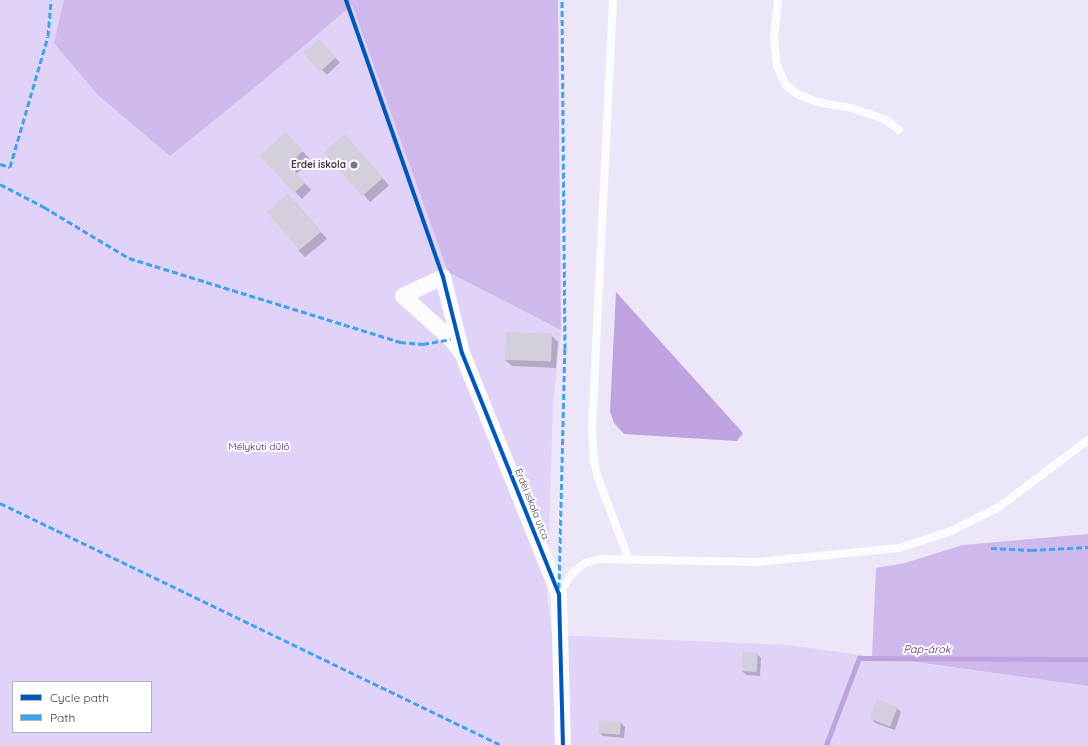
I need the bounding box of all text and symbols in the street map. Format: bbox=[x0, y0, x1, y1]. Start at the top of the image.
place label: Erdei iskola bbox=[291, 159, 346, 171]
marker: Erdei iskola bbox=[349, 160, 359, 170]
park label: Mélykúti dűlő bbox=[228, 441, 290, 453]
street label: Erdei iskola utca bbox=[512, 467, 552, 541]
water label: Pap-árok bbox=[903, 642, 951, 656]
legend bbox=[12, 681, 152, 733]
text: Cycle path bbox=[50, 690, 109, 705]
text: Path bbox=[50, 710, 75, 725]

